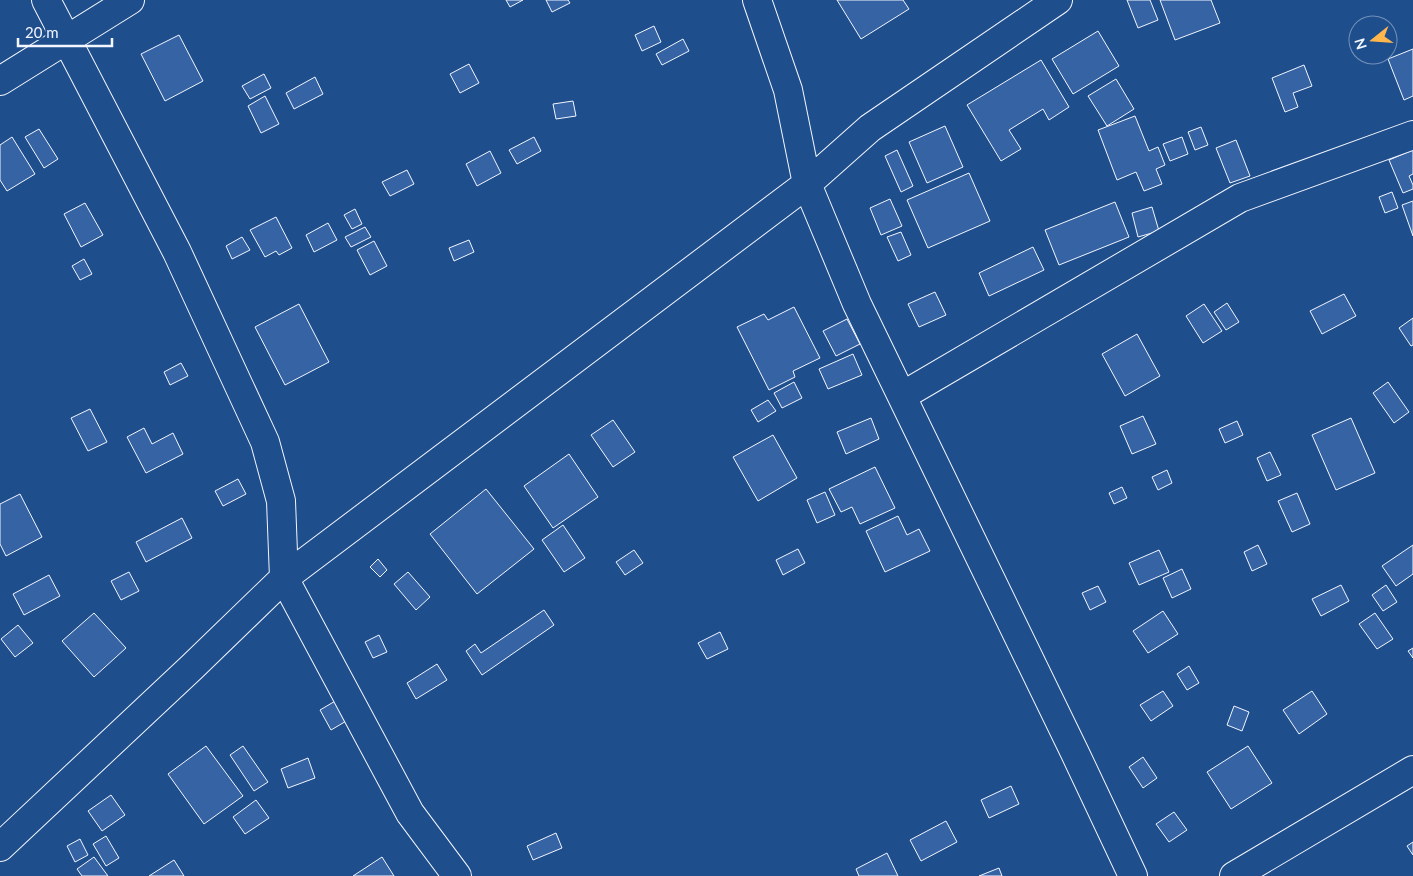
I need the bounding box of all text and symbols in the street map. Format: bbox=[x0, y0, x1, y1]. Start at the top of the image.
scale bar bbox=[18, 15, 111, 47]
north arrow bbox=[1348, 15, 1398, 65]
text: 20 m bbox=[25, 23, 59, 41]
text: N bbox=[1350, 36, 1370, 52]

